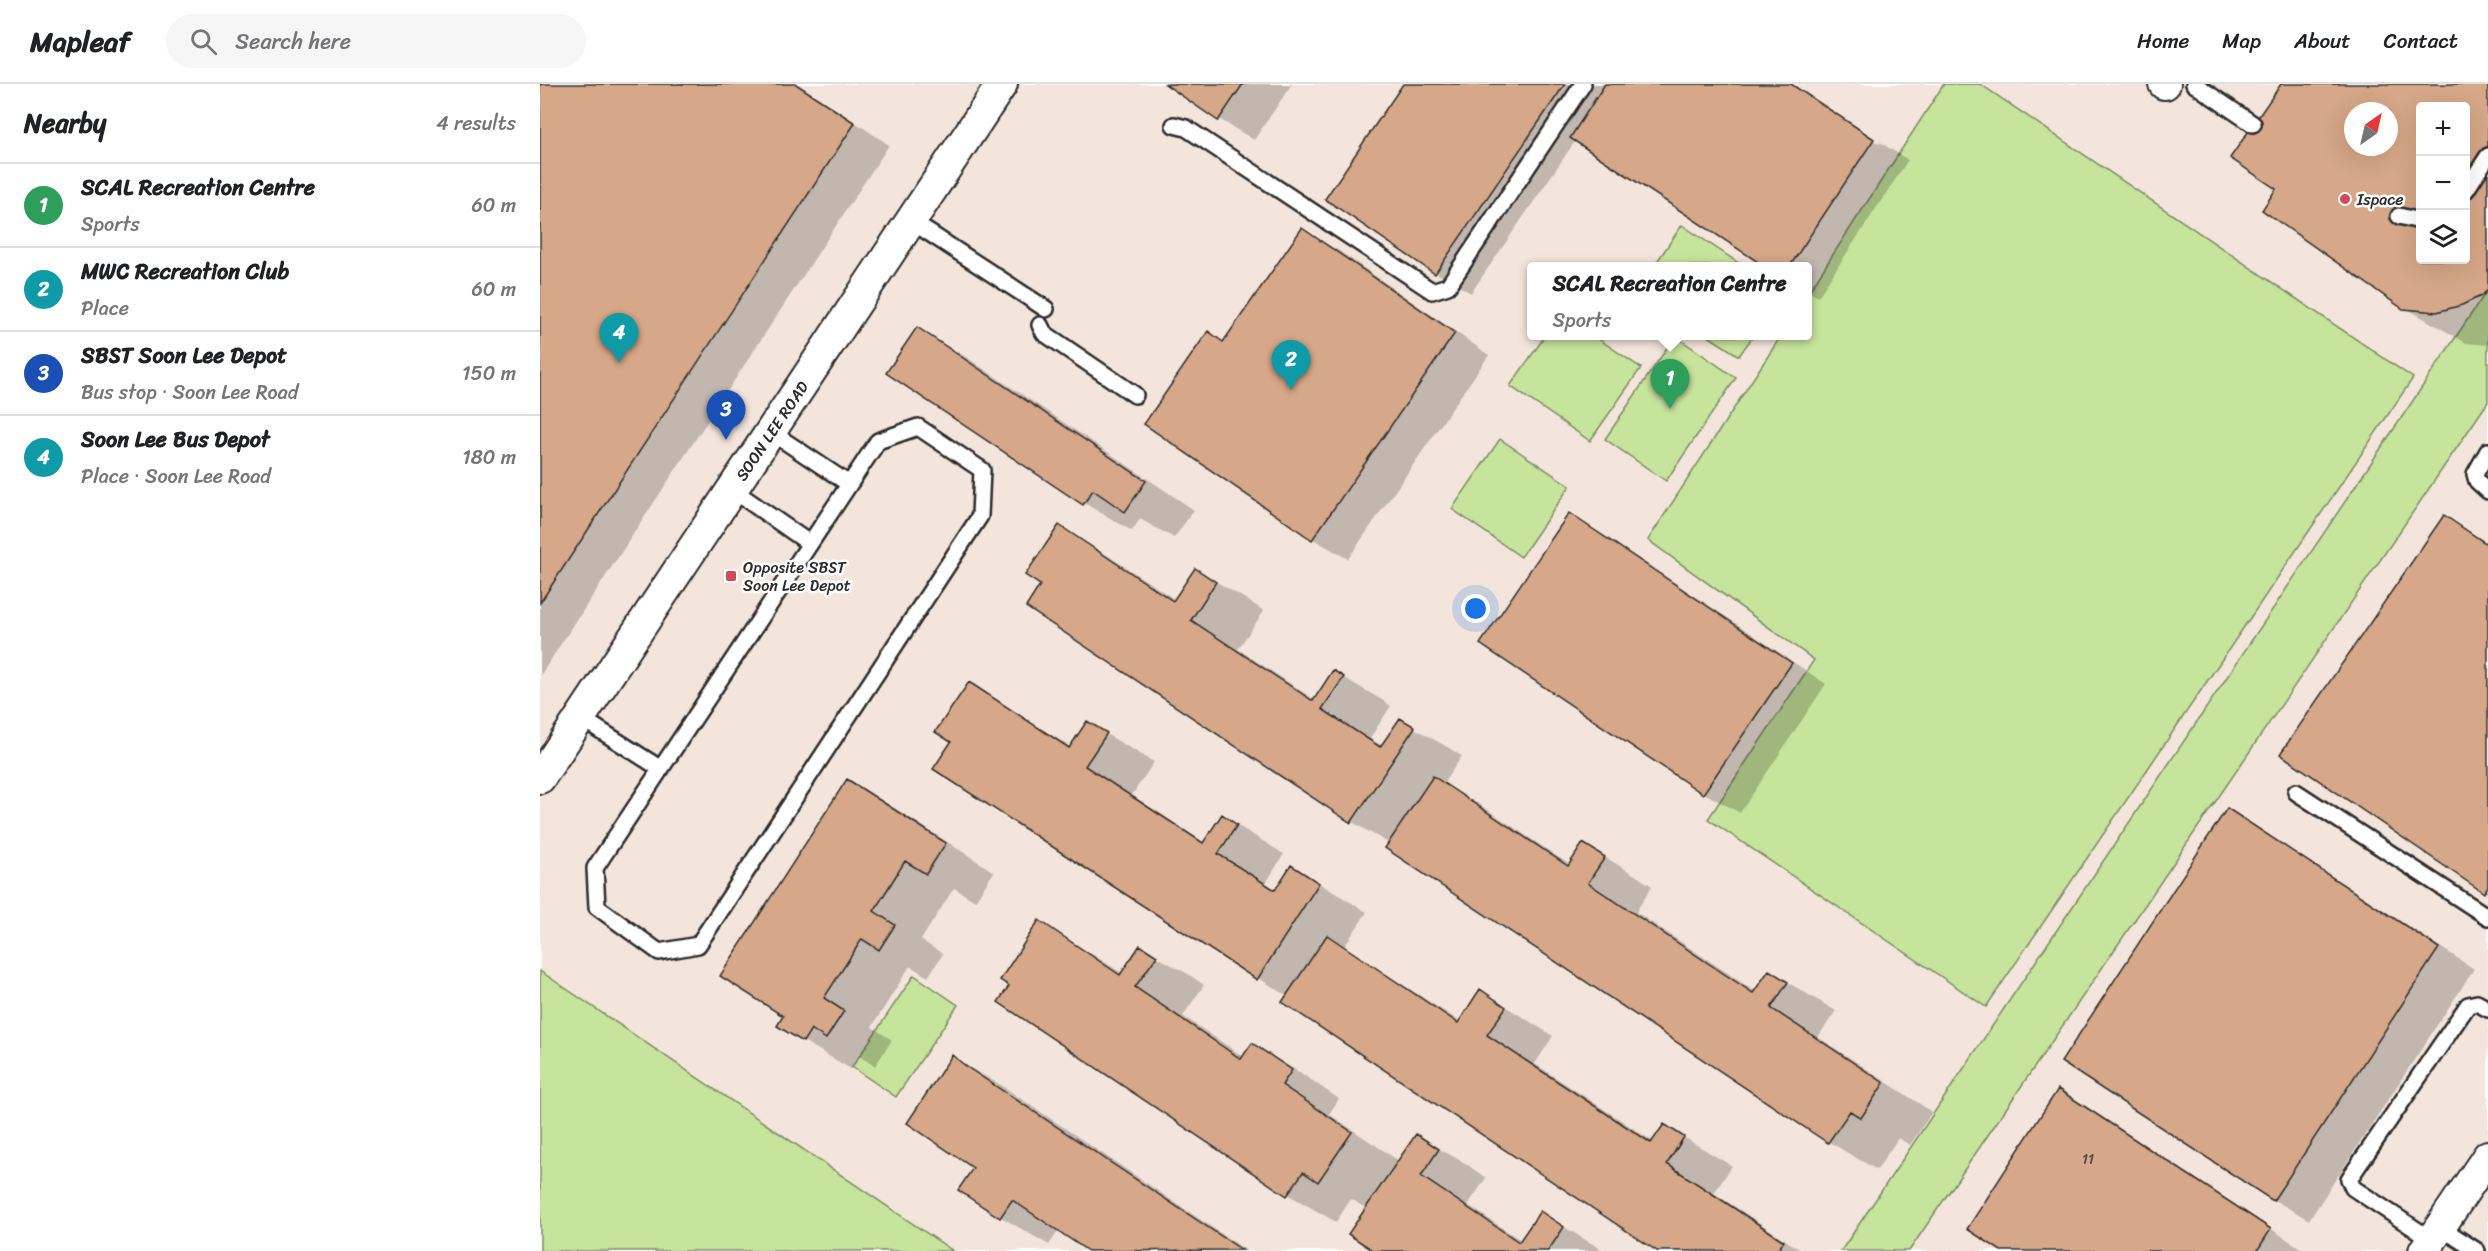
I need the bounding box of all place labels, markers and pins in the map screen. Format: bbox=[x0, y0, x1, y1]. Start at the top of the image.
place label: Ispace bbox=[2356, 185, 2403, 214]
marker: Ispace bbox=[2338, 192, 2352, 206]
pin: 4 bbox=[600, 314, 638, 363]
pin: 2 bbox=[1272, 340, 1311, 390]
pin: 1 bbox=[1650, 360, 1690, 409]
pin: 3 bbox=[706, 390, 746, 440]
place label: Opposite SBST Soon Lee Depot bbox=[743, 553, 851, 600]
marker: Opposite SBST Soon Lee Depot bbox=[724, 569, 738, 583]

